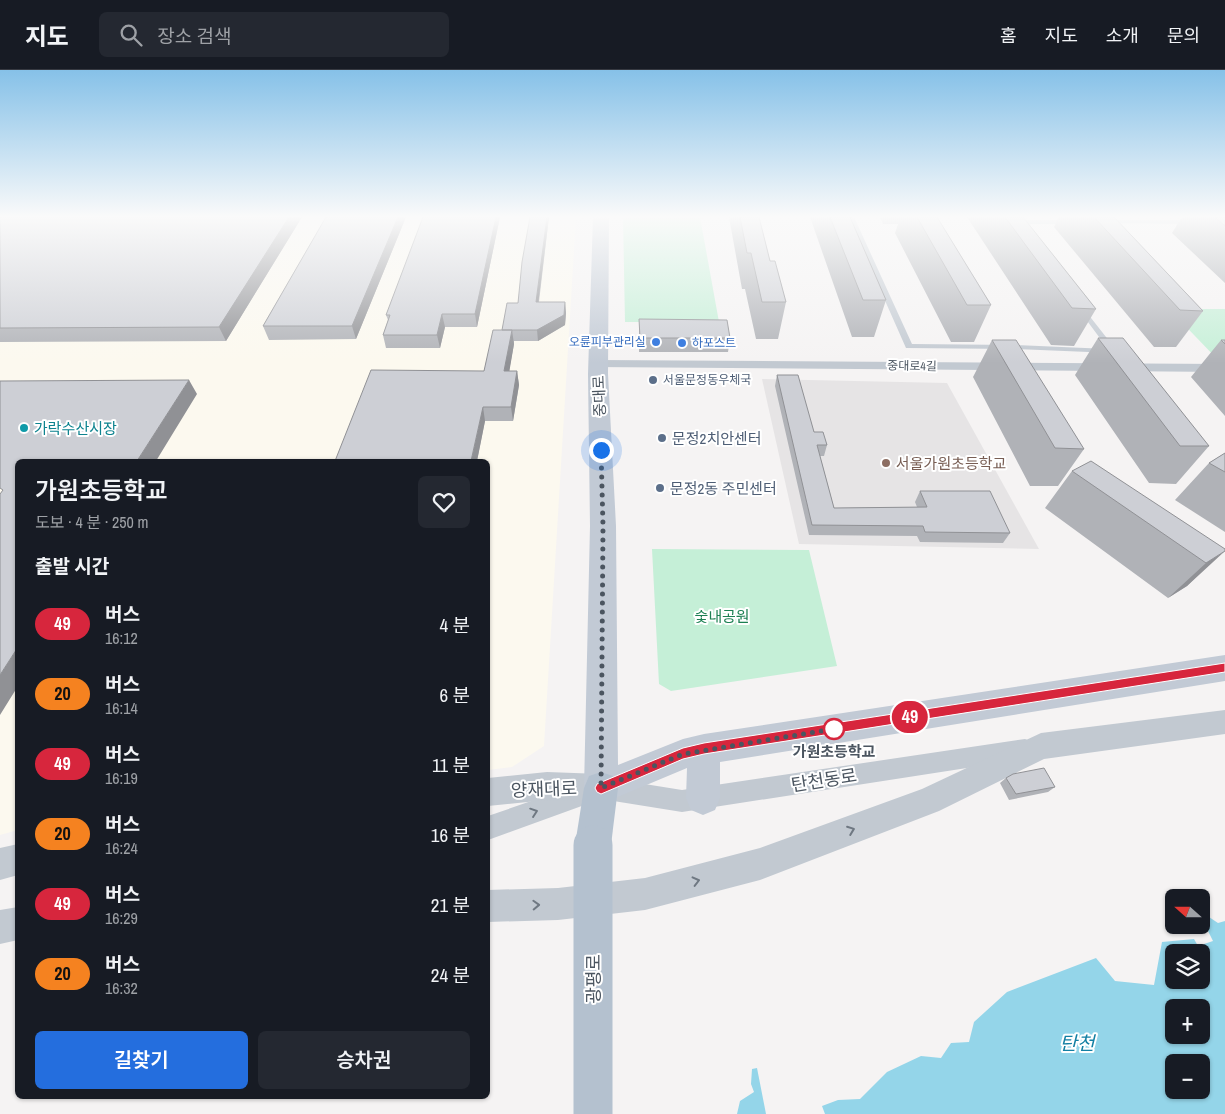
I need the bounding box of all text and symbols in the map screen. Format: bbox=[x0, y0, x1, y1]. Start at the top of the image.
search box bbox=[99, 12, 449, 57]
text: 지도 bbox=[25, 20, 69, 52]
icon: search bbox=[117, 21, 145, 49]
text: 장소 검색 bbox=[157, 23, 231, 49]
text: 홈 bbox=[1000, 23, 1017, 48]
text: 지도 bbox=[1045, 23, 1078, 48]
text: 소개 bbox=[1106, 23, 1139, 48]
text: 문의 bbox=[1167, 23, 1200, 48]
place label: 오륜피부관리실 bbox=[569, 334, 646, 350]
place label: 하포스트 bbox=[692, 335, 736, 351]
marker: 오륜피부관리실 bbox=[650, 336, 662, 348]
marker: 하포스트 bbox=[676, 337, 688, 349]
street label: 중대로4길 bbox=[887, 358, 937, 374]
place label: 서울문정동우체국 bbox=[663, 372, 751, 388]
marker: 서울문정동우체국 bbox=[647, 374, 659, 386]
street label: 중대로 bbox=[588, 375, 610, 417]
place label: 가락수산시장 bbox=[34, 418, 117, 439]
marker: 가락수산시장 bbox=[18, 422, 30, 434]
place label: 문정2치안센터 bbox=[672, 428, 762, 449]
marker: 문정2치안센터 bbox=[656, 432, 668, 444]
your location bbox=[589, 438, 614, 463]
place label: 서울가원초등학교 bbox=[896, 453, 1006, 474]
marker: 서울가원초등학교 bbox=[880, 457, 892, 469]
text: 가원초등학교 bbox=[35, 474, 167, 506]
button: heart bbox=[418, 476, 470, 528]
place label: 문정2동 주민센터 bbox=[670, 478, 777, 499]
marker: 문정2동 주민센터 bbox=[654, 482, 666, 494]
text: 도보 · 4 분 · 250 m bbox=[35, 511, 148, 533]
text: 출발 시간 bbox=[35, 553, 109, 579]
text: 버스 bbox=[105, 601, 140, 627]
park label: 숯내공원 bbox=[694, 606, 750, 627]
text: 49 bbox=[54, 611, 71, 636]
text: 4 분 bbox=[440, 612, 470, 638]
text: 16:12 bbox=[105, 627, 138, 649]
text: 버스 bbox=[105, 671, 140, 697]
text: 20 bbox=[54, 681, 71, 706]
text: 6 분 bbox=[440, 682, 470, 708]
text: 16:14 bbox=[105, 697, 138, 719]
line badge: 49 bbox=[888, 701, 932, 733]
text: 49 bbox=[902, 704, 918, 729]
marker: 가원초등학교 bbox=[823, 718, 845, 740]
text: 버스 bbox=[105, 741, 140, 767]
place label: 가원초등학교 bbox=[793, 741, 876, 762]
text: 49 bbox=[54, 751, 71, 776]
text: 11 분 bbox=[432, 752, 470, 778]
street label: 탄천동로 bbox=[789, 762, 859, 798]
text: 16:19 bbox=[105, 767, 138, 789]
street label: 양재대로 bbox=[510, 775, 578, 803]
one-way arrow bbox=[529, 808, 537, 818]
text: 버스 bbox=[105, 811, 140, 837]
text: 20 bbox=[54, 821, 71, 846]
text: 16 분 bbox=[431, 822, 470, 848]
one-way arrow bbox=[846, 826, 855, 836]
text: 16:24 bbox=[105, 837, 138, 859]
one-way arrow bbox=[692, 876, 701, 887]
text: 버스 bbox=[105, 881, 140, 907]
north arrow bbox=[1165, 889, 1210, 934]
map controls bbox=[1165, 889, 1210, 1099]
text: 49 bbox=[54, 891, 71, 916]
text: 21 분 bbox=[431, 892, 470, 918]
one-way arrow bbox=[532, 900, 540, 910]
text: 16:29 bbox=[105, 907, 138, 929]
button: layers bbox=[1165, 944, 1210, 989]
text: 버스 bbox=[105, 951, 140, 977]
street label: 광평로 bbox=[581, 954, 606, 1004]
text: 20 bbox=[54, 961, 71, 986]
text: 24 분 bbox=[431, 962, 470, 988]
text: 16:32 bbox=[105, 977, 138, 999]
button: + bbox=[1165, 999, 1210, 1044]
water label: 탄천 bbox=[1060, 1030, 1096, 1056]
button: 길찾기 bbox=[35, 1031, 248, 1089]
button: 승차권 bbox=[258, 1031, 470, 1089]
button: − bbox=[1165, 1054, 1210, 1099]

